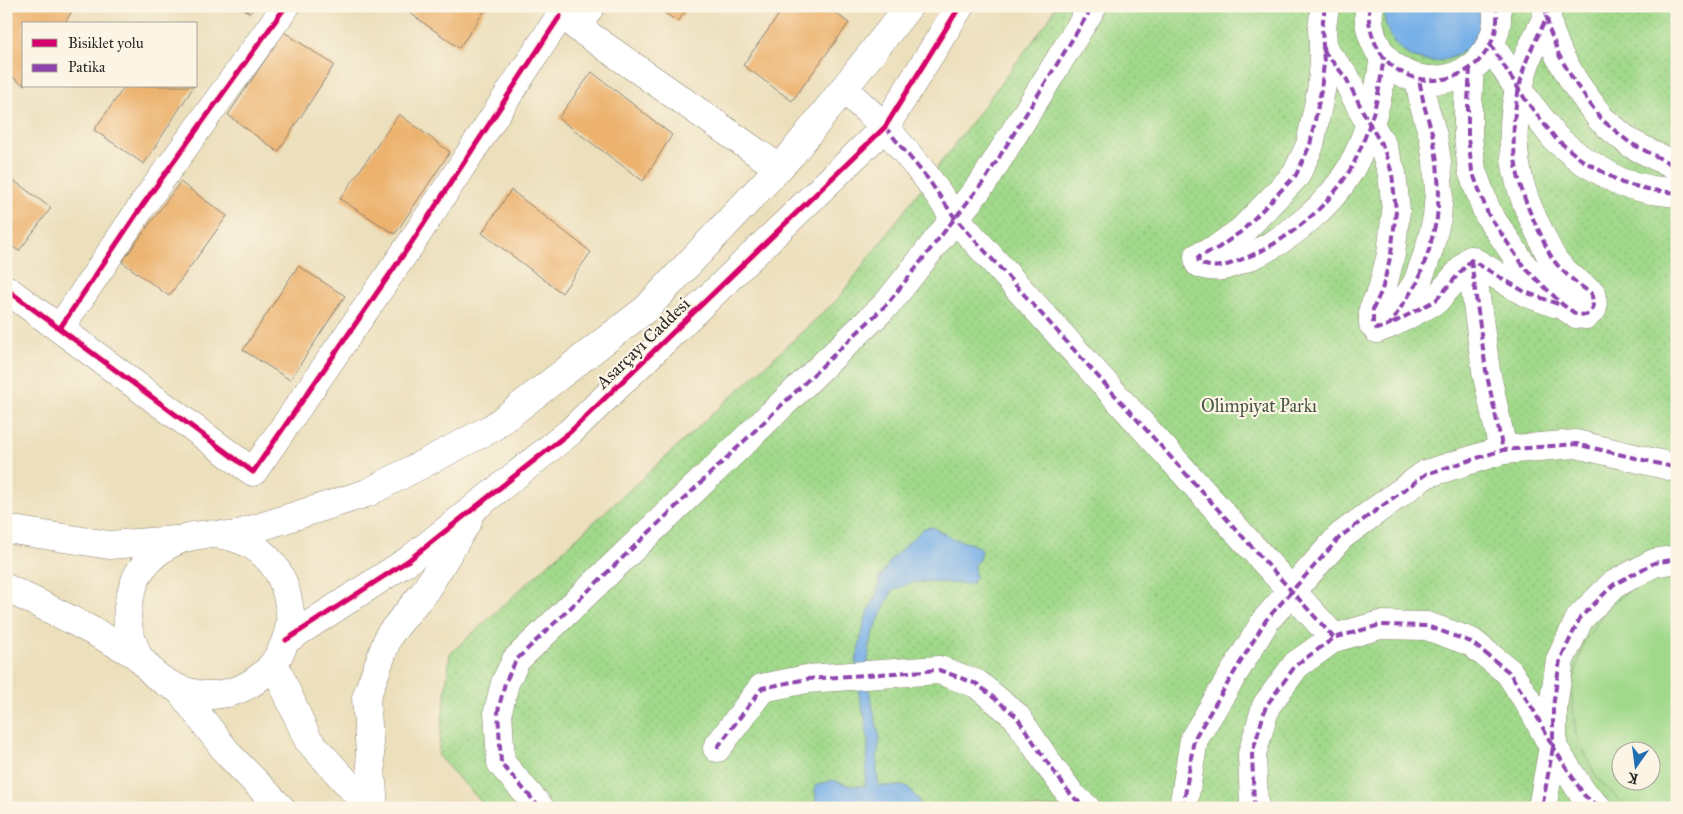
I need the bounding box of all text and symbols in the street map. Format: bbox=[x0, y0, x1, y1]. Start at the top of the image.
legend bbox=[22, 22, 198, 88]
text: Bisiklet yolu bbox=[68, 34, 144, 52]
text: Patika bbox=[68, 58, 106, 76]
street label: Asarçayı Caddesi bbox=[591, 293, 695, 394]
park label: Olimpiyat Parkı bbox=[1201, 395, 1317, 417]
north arrow bbox=[1610, 742, 1660, 792]
text: K bbox=[1625, 768, 1640, 788]

